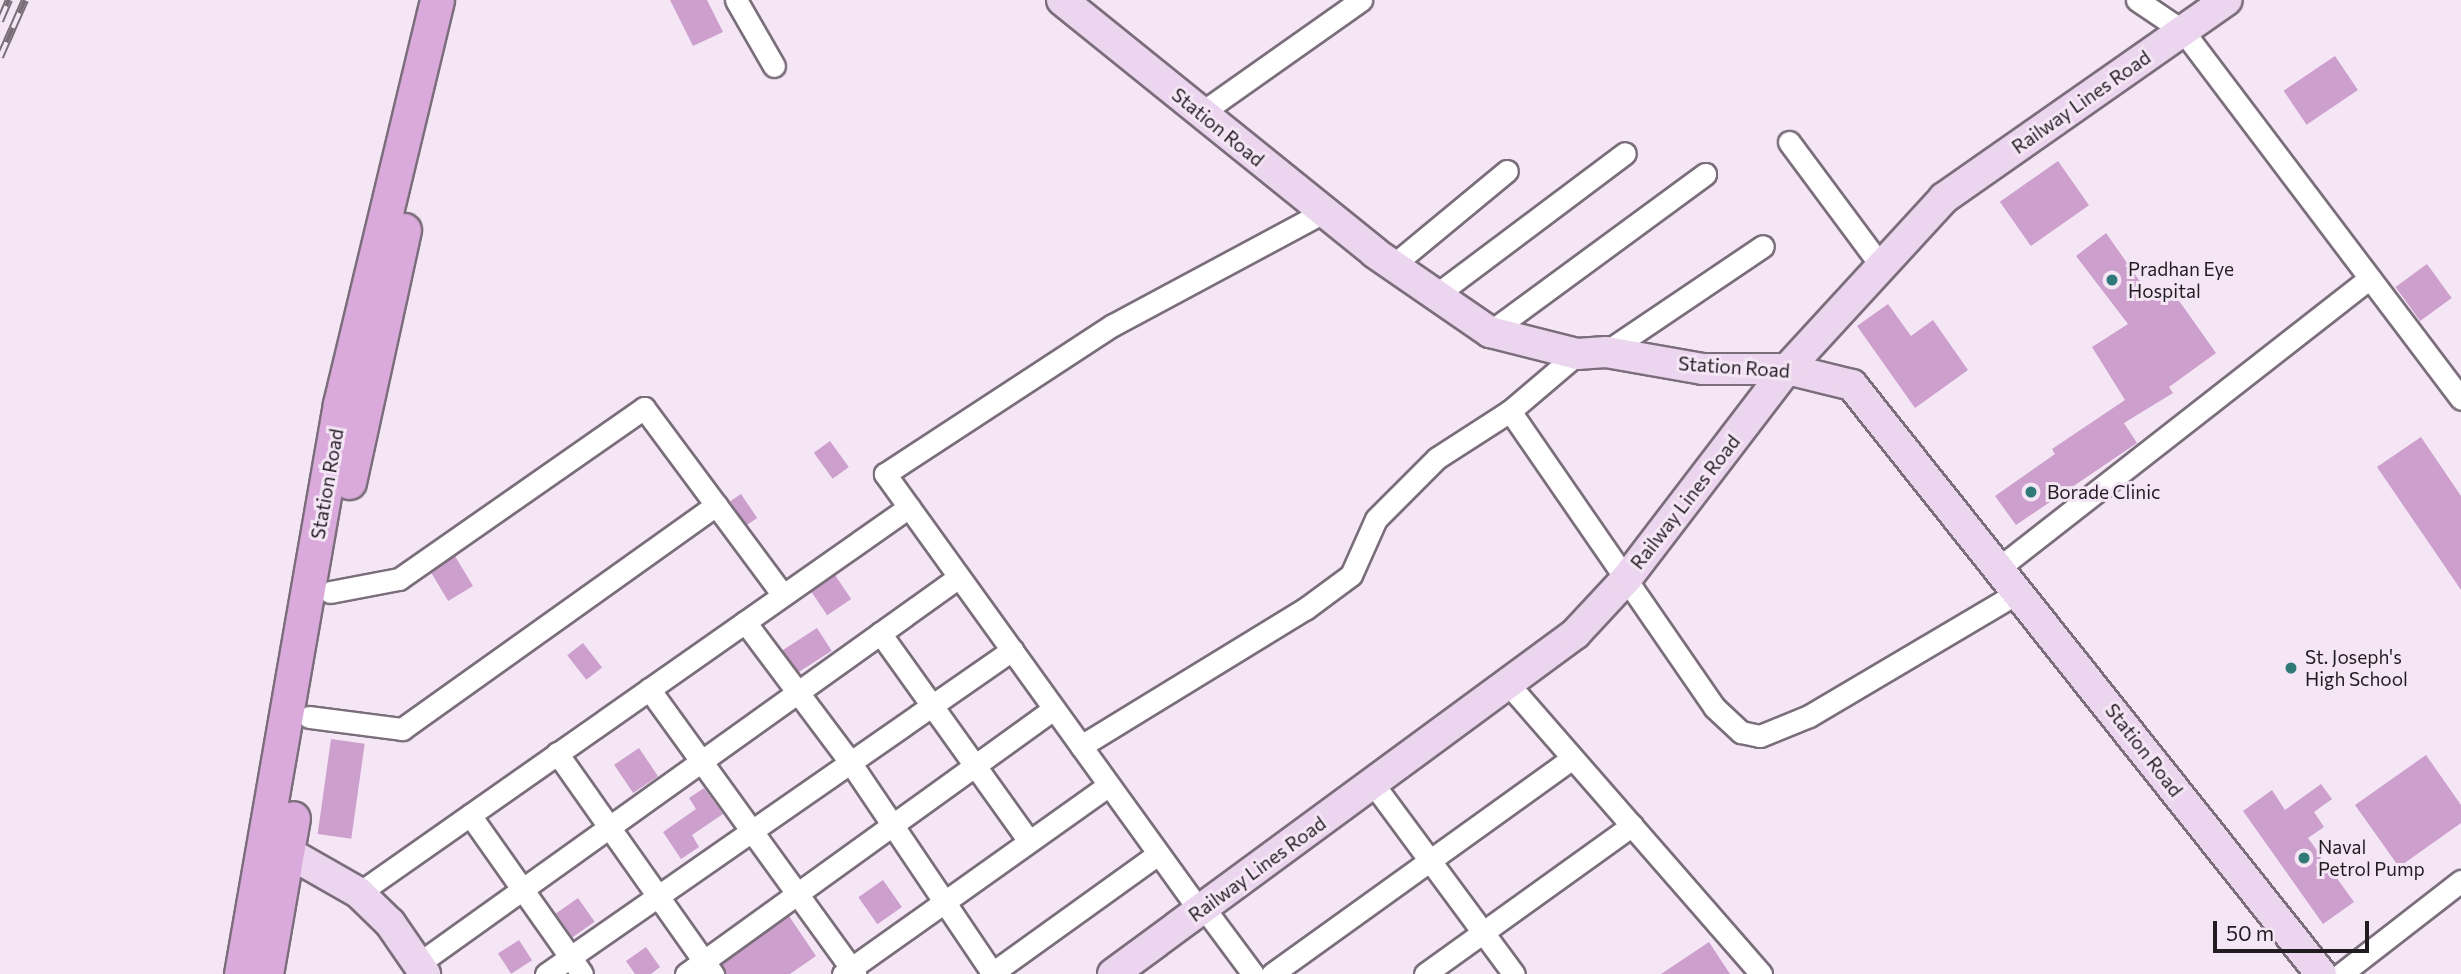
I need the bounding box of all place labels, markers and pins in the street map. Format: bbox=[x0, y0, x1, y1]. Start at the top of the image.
place label: Pradhan Eye Hospital bbox=[2128, 258, 2234, 302]
marker: Pradhan Eye Hospital bbox=[2102, 270, 2122, 290]
place label: Borade Clinic bbox=[2047, 481, 2160, 503]
marker: Borade Clinic bbox=[2021, 482, 2041, 502]
place label: St. Joseph's High School bbox=[2305, 646, 2408, 690]
marker: St. Joseph's High School bbox=[2283, 660, 2299, 676]
place label: Naval Petrol Pump bbox=[2318, 836, 2425, 880]
marker: Naval Petrol Pump bbox=[2296, 850, 2312, 866]

